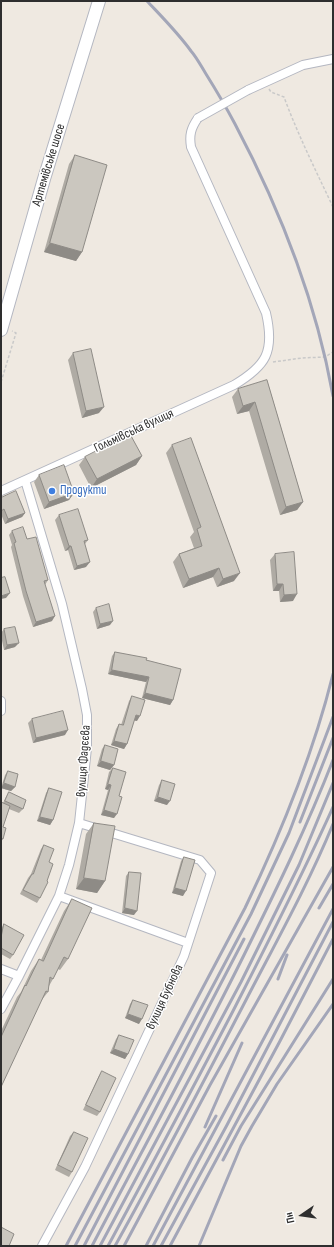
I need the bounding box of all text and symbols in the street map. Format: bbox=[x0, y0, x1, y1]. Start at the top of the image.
street label: Артемівське шосе bbox=[29, 122, 69, 208]
street label: Гольмівська вулиця bbox=[92, 406, 176, 456]
place label: Продукти bbox=[60, 483, 106, 499]
marker: Продукти bbox=[47, 486, 57, 496]
street label: вулиця Фадєєва bbox=[74, 724, 94, 798]
street label: вулиця Бубнова bbox=[143, 962, 187, 1032]
north arrow bbox=[282, 1195, 322, 1235]
text: Пн bbox=[282, 1211, 297, 1224]

